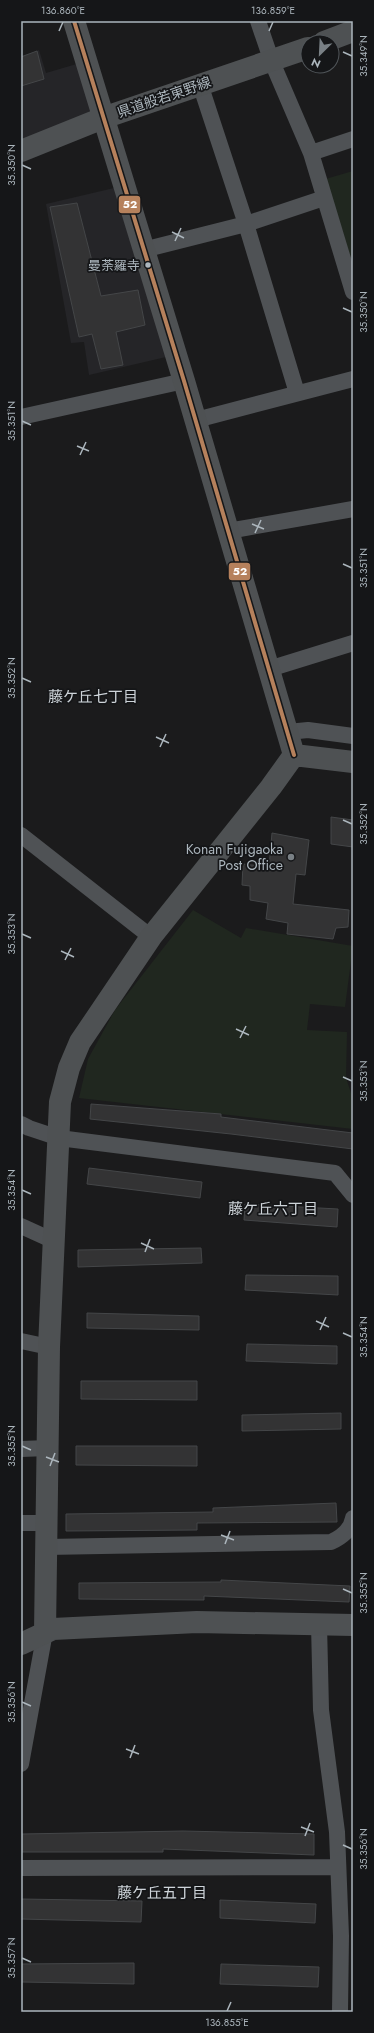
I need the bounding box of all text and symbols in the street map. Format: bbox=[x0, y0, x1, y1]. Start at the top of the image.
text: 136.860°E bbox=[41, 3, 85, 18]
text: 136.859°E bbox=[251, 3, 295, 18]
north arrow bbox=[300, 34, 340, 74]
text: 35.349°N bbox=[356, 35, 371, 77]
text: N bbox=[309, 54, 323, 72]
street label: 県道般若東野線 bbox=[114, 72, 214, 122]
text: 35.350°N bbox=[4, 144, 19, 186]
line badge: 52 bbox=[118, 195, 141, 214]
text: 52 bbox=[123, 196, 137, 212]
place label: 曼荼羅寺 bbox=[88, 256, 140, 275]
marker: 曼荼羅寺 bbox=[143, 260, 153, 270]
text: 35.350°N bbox=[356, 291, 371, 333]
text: 35.351°N bbox=[4, 401, 19, 441]
text: 35.351°N bbox=[356, 548, 371, 588]
line badge: 52 bbox=[228, 562, 251, 581]
text: 52 bbox=[233, 563, 247, 579]
text: 35.352°N bbox=[4, 657, 19, 699]
district label: 藤ケ丘七丁目 bbox=[48, 686, 138, 708]
text: 35.352°N bbox=[356, 803, 371, 845]
place label: Konan Fujigaoka Post Office bbox=[186, 839, 283, 875]
marker: Konan Fujigaoka Post Office bbox=[286, 852, 296, 862]
text: 35.353°N bbox=[4, 913, 19, 955]
text: 35.353°N bbox=[356, 1060, 371, 1102]
text: 35.354°N bbox=[4, 1169, 19, 1211]
district label: 藤ケ丘六丁目 bbox=[228, 1198, 318, 1220]
text: 35.354°N bbox=[356, 1316, 371, 1358]
text: 35.355°N bbox=[4, 1425, 19, 1467]
text: 35.355°N bbox=[356, 1572, 371, 1614]
text: 35.356°N bbox=[4, 1681, 19, 1723]
text: 35.356°N bbox=[356, 1828, 371, 1870]
district label: 藤ケ丘五丁目 bbox=[117, 1882, 207, 1904]
text: 35.357°N bbox=[4, 1938, 19, 1978]
text: 136.855°E bbox=[205, 2015, 249, 2030]

